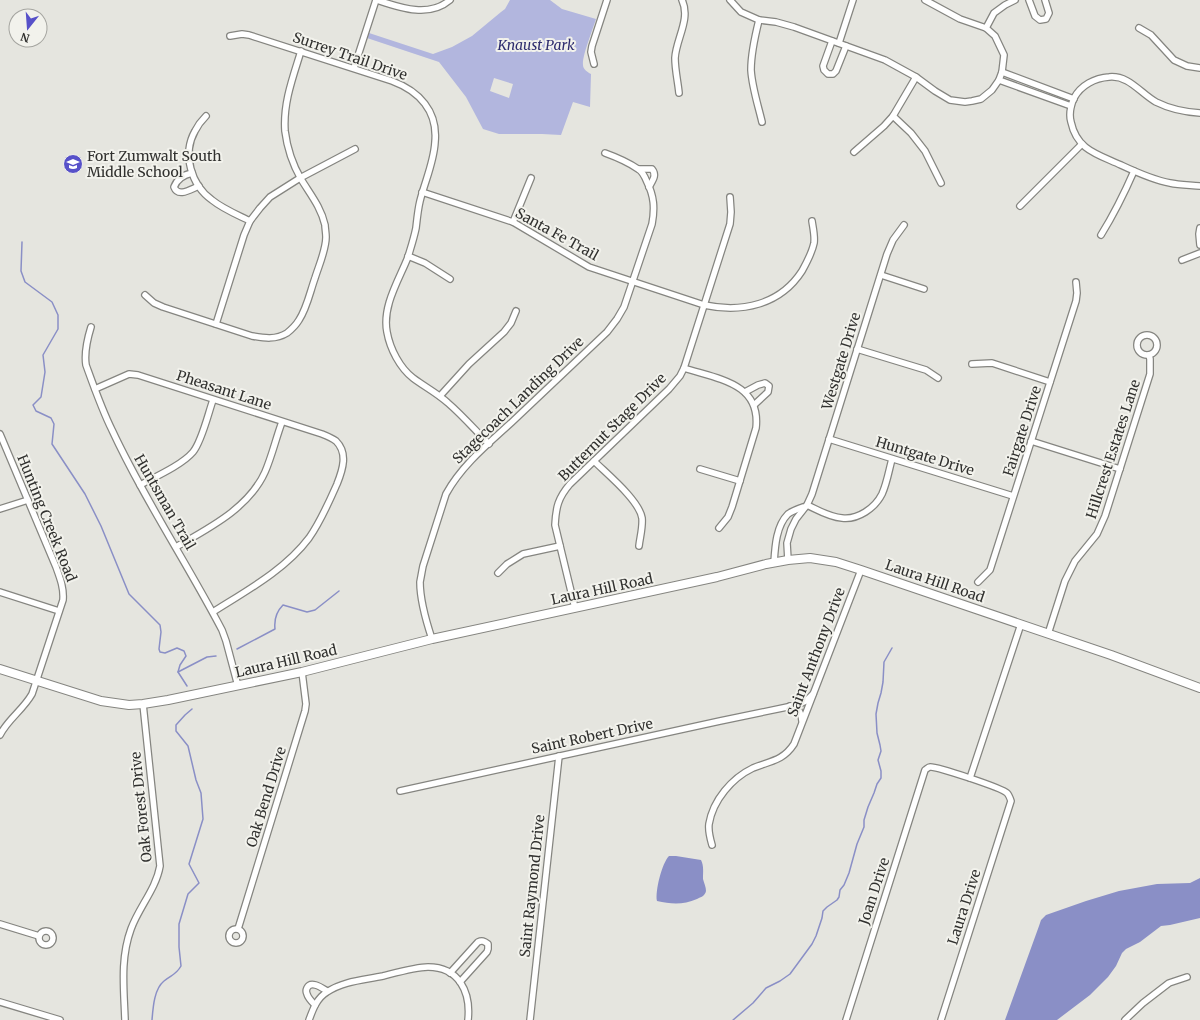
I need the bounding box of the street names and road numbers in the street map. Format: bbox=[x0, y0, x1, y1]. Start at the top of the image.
street label: Surrey Trail Drive bbox=[290, 28, 410, 84]
street label: Santa Fe Trail bbox=[512, 204, 602, 265]
street label: Westgate Drive bbox=[817, 310, 864, 413]
street label: Stagecoach Landing Drive bbox=[449, 333, 587, 467]
street label: Pheasant Lane bbox=[174, 366, 274, 414]
street label: Butternut Stage Drive bbox=[554, 369, 670, 485]
street label: Hillcrest Estates Lane bbox=[1082, 377, 1144, 521]
street label: Fairgate Drive bbox=[999, 383, 1045, 479]
street label: Huntgate Drive bbox=[874, 432, 976, 480]
street label: Huntsman Trail bbox=[130, 451, 200, 554]
street label: Hunting Creek Road bbox=[13, 452, 81, 585]
street label: Laura Hill Road bbox=[883, 556, 988, 607]
street label: Laura Hill Road bbox=[549, 569, 655, 609]
street label: Saint Anthony Drive bbox=[783, 585, 849, 719]
street label: Laura Hill Road bbox=[233, 640, 339, 681]
street label: Saint Robert Drive bbox=[530, 714, 654, 758]
street label: Oak Bend Drive bbox=[242, 745, 290, 849]
street label: Oak Forest Drive bbox=[126, 751, 156, 863]
street label: Saint Raymond Drive bbox=[516, 814, 548, 958]
street label: Joan Drive bbox=[854, 855, 893, 928]
street label: Laura Drive bbox=[943, 867, 985, 947]

